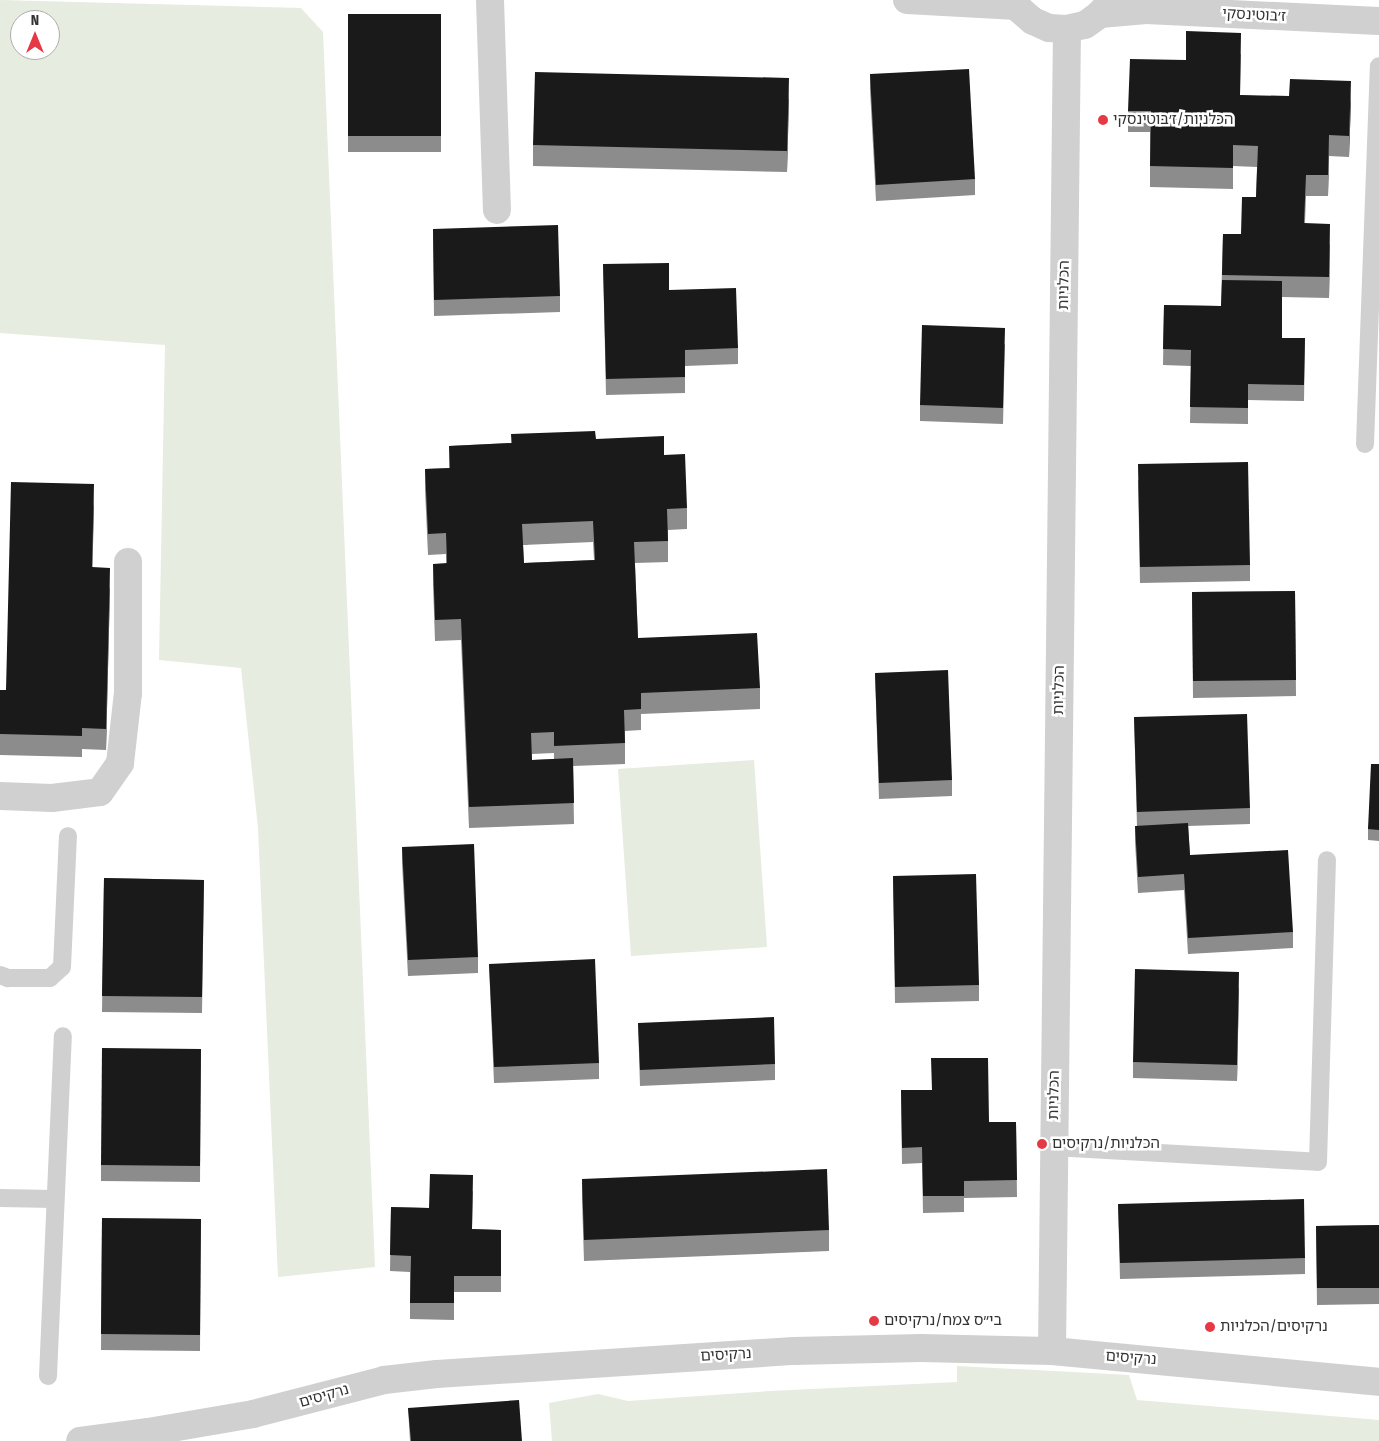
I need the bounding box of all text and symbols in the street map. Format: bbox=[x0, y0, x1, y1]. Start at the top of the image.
street label: ז׳בוטינסקי bbox=[1222, 4, 1286, 26]
north arrow bbox=[10, 10, 60, 60]
text: N bbox=[31, 12, 39, 29]
place label: הכלניות/ז׳בוטינסקי bbox=[1113, 111, 1233, 129]
marker: הכלניות/ז׳בוטינסקי bbox=[1097, 114, 1109, 126]
street label: הכלניות bbox=[1055, 260, 1073, 310]
street label: הכלניות bbox=[1050, 665, 1068, 715]
street label: הכלניות bbox=[1045, 1070, 1063, 1120]
place label: הכלניות/נרקיסים bbox=[1052, 1135, 1160, 1153]
marker: הכלניות/נרקיסים bbox=[1036, 1138, 1048, 1150]
place label: בי״ס צמח/נרקיסים bbox=[884, 1312, 1002, 1330]
marker: בי״ס צמח/נרקיסים bbox=[868, 1315, 880, 1327]
place label: נרקיסים/הכלניות bbox=[1220, 1318, 1328, 1336]
marker: נרקיסים/הכלניות bbox=[1204, 1321, 1216, 1333]
street label: נרקיסים bbox=[700, 1345, 752, 1365]
street label: נרקיסים bbox=[1105, 1347, 1157, 1369]
street label: נרקיסים bbox=[297, 1380, 351, 1412]

